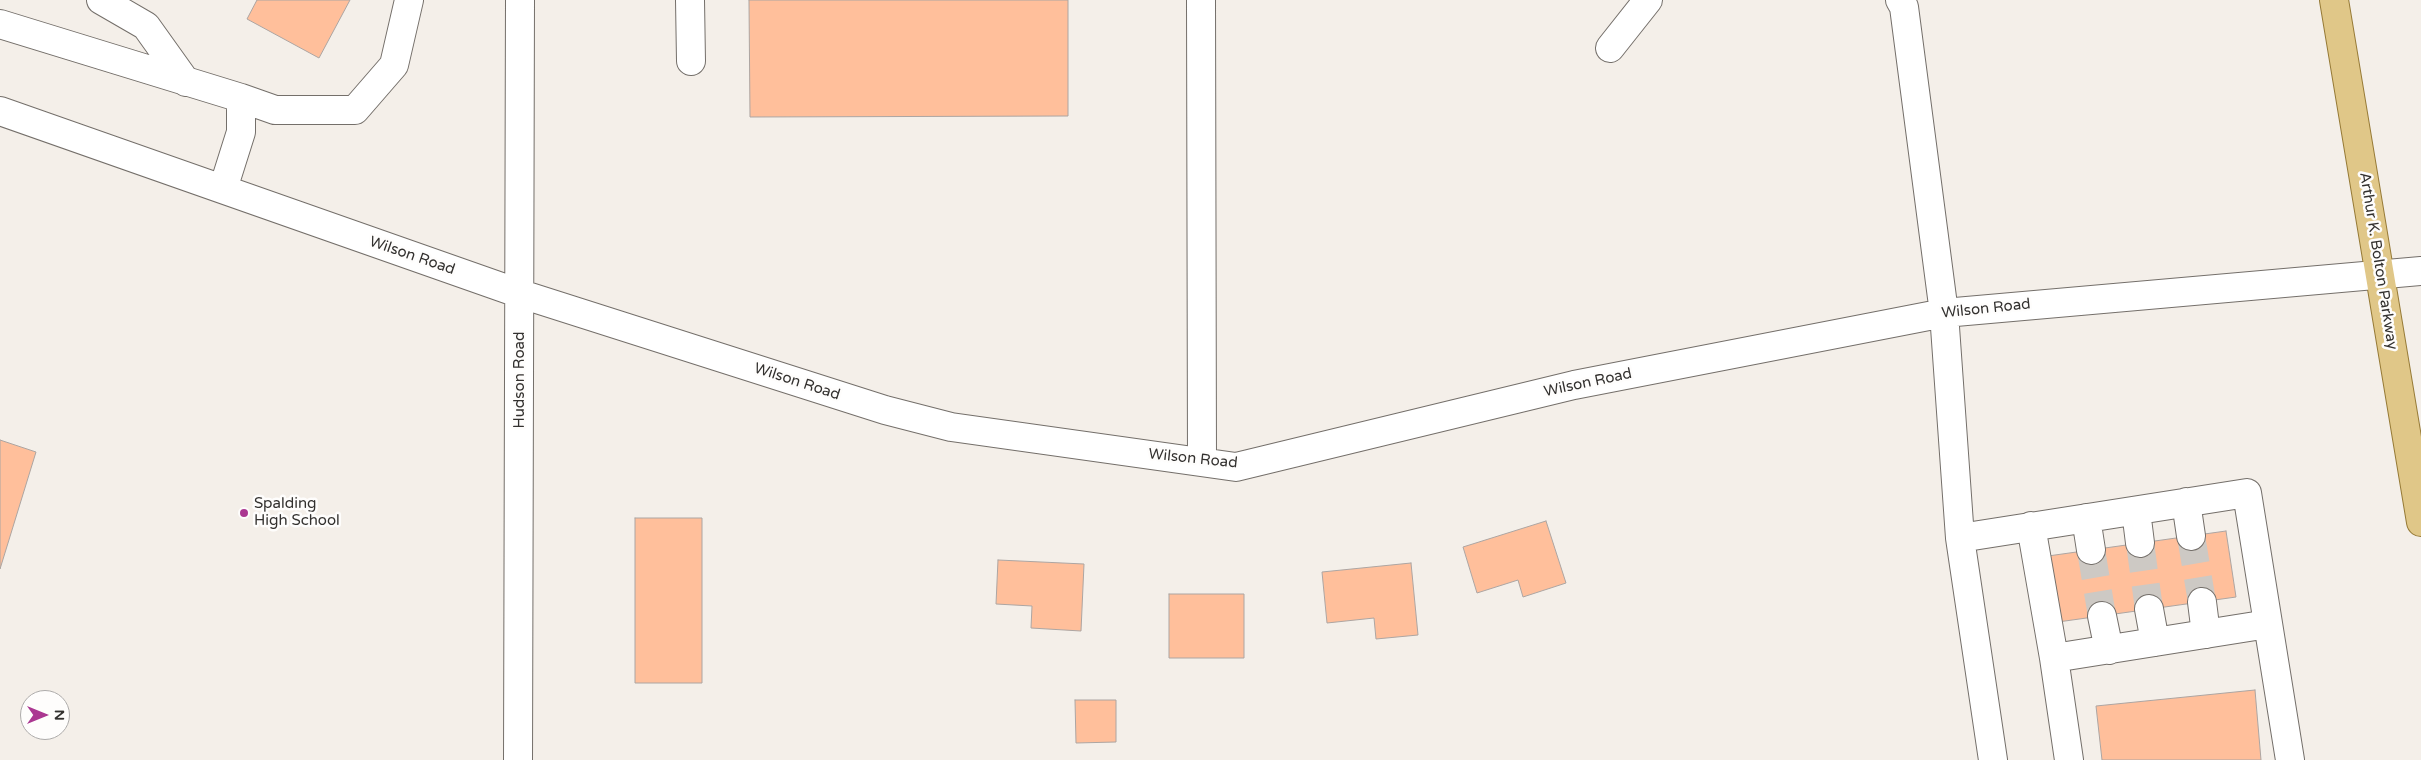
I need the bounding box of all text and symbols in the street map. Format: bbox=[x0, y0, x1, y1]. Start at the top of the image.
street label: Arthur K. Bolton Parkway bbox=[2355, 171, 2401, 351]
street label: Wilson Road bbox=[367, 233, 457, 279]
street label: Wilson Road bbox=[1941, 295, 2031, 323]
street label: Hudson Road bbox=[511, 332, 529, 428]
street label: Wilson Road bbox=[752, 360, 842, 404]
street label: Wilson Road bbox=[1542, 365, 1634, 401]
street label: Wilson Road bbox=[1148, 445, 1238, 473]
place label: Spalding High School bbox=[254, 495, 340, 530]
marker: Spalding High School bbox=[238, 507, 250, 519]
north arrow bbox=[20, 690, 70, 740]
text: N bbox=[51, 709, 68, 721]

